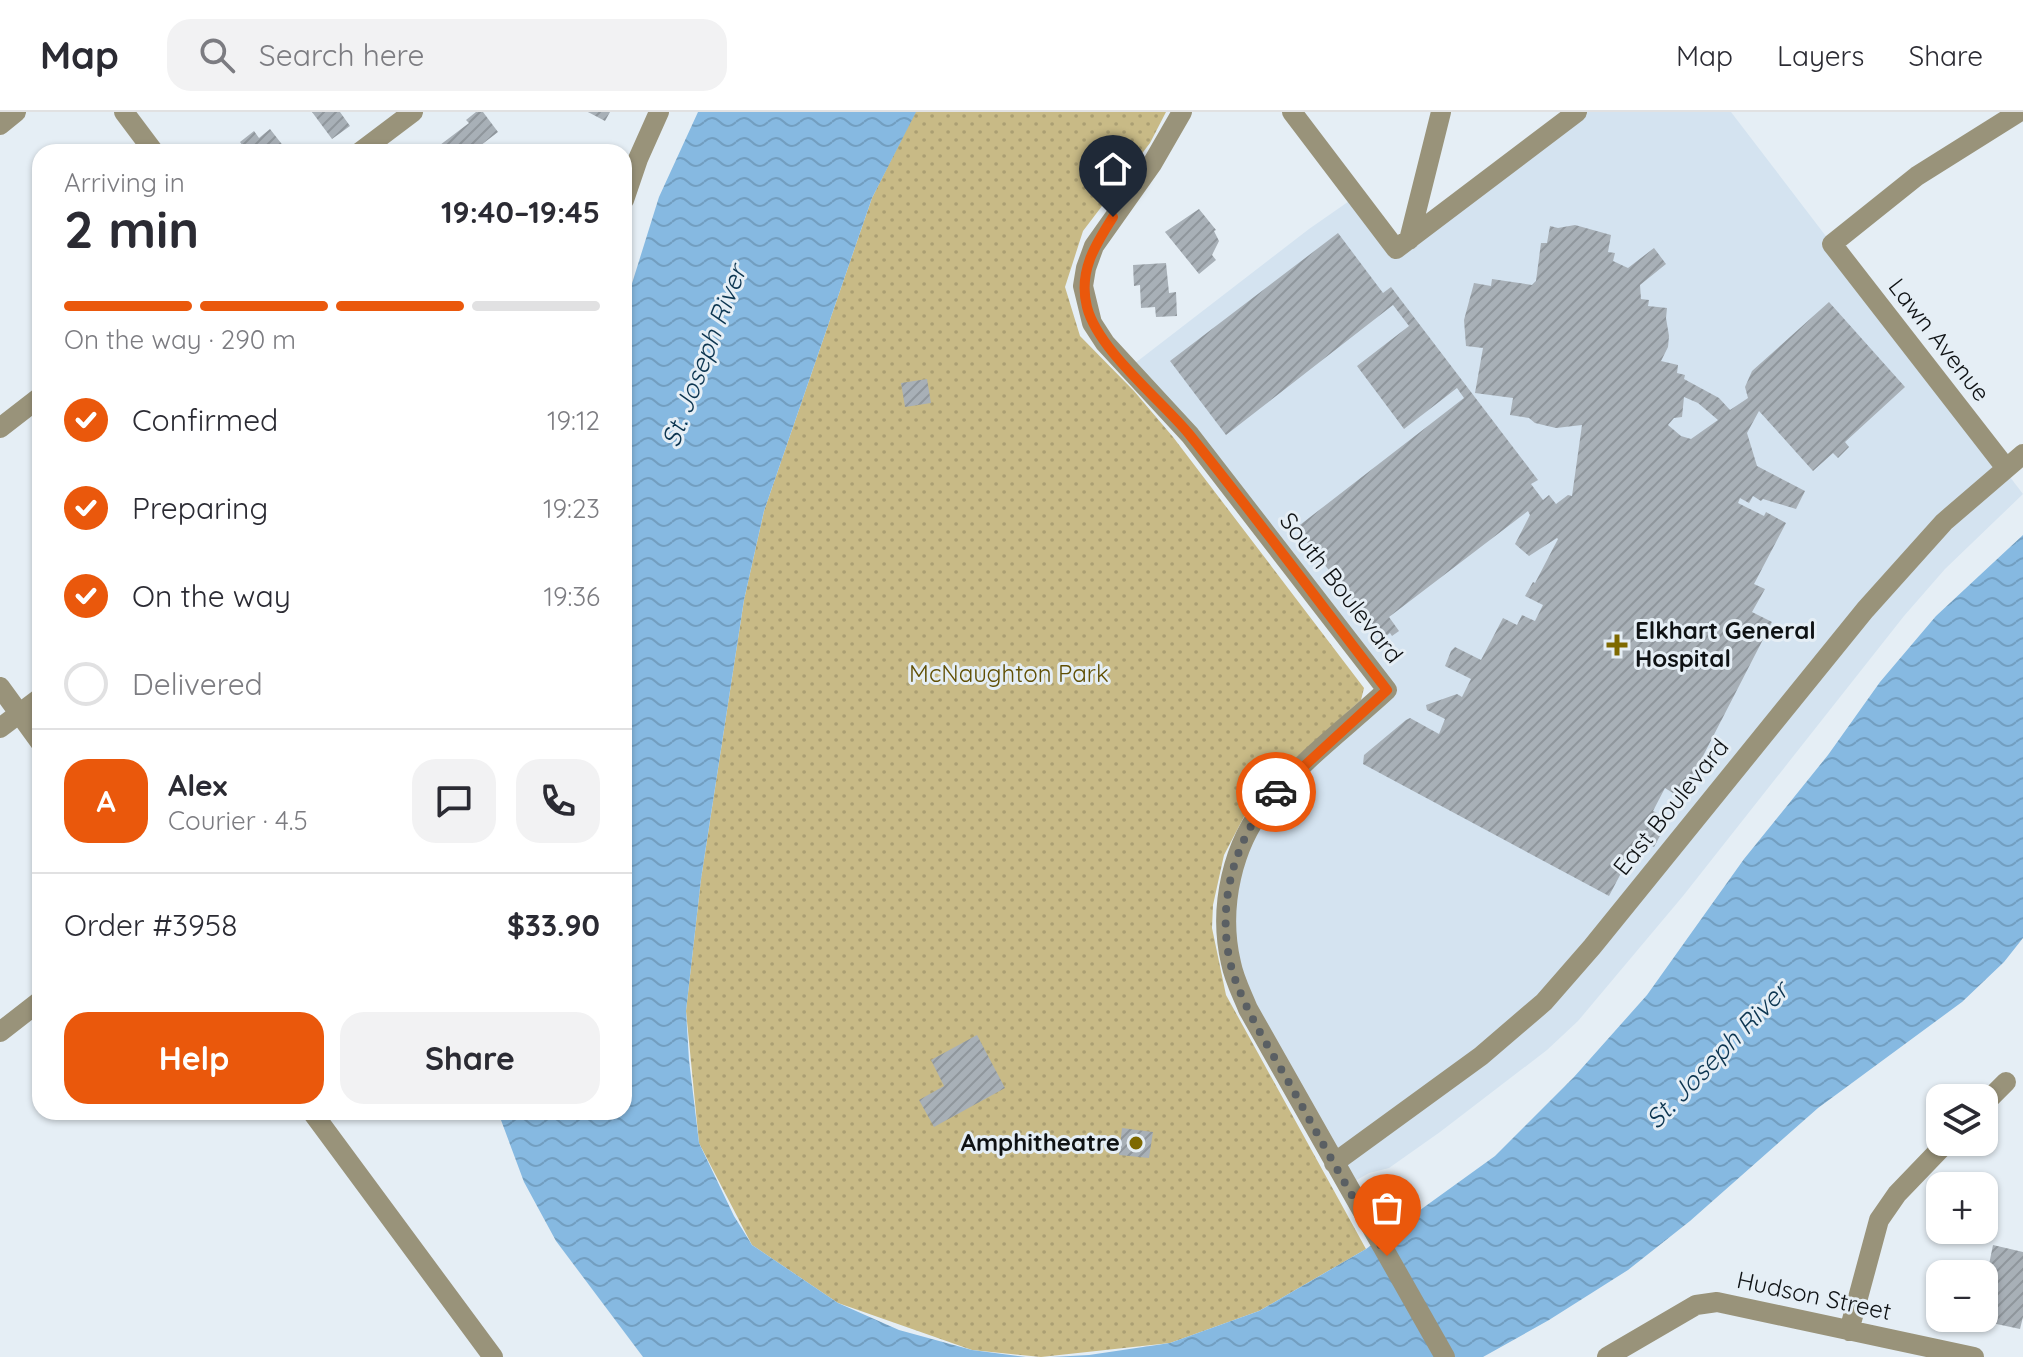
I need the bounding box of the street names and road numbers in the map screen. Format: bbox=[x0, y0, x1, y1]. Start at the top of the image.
street label: Lawn Avenue bbox=[1882, 272, 1997, 407]
street label: South Boulevard bbox=[1274, 506, 1410, 669]
street label: East Boulevard bbox=[1606, 732, 1734, 881]
street label: Hudson Street bbox=[1734, 1264, 1894, 1326]

